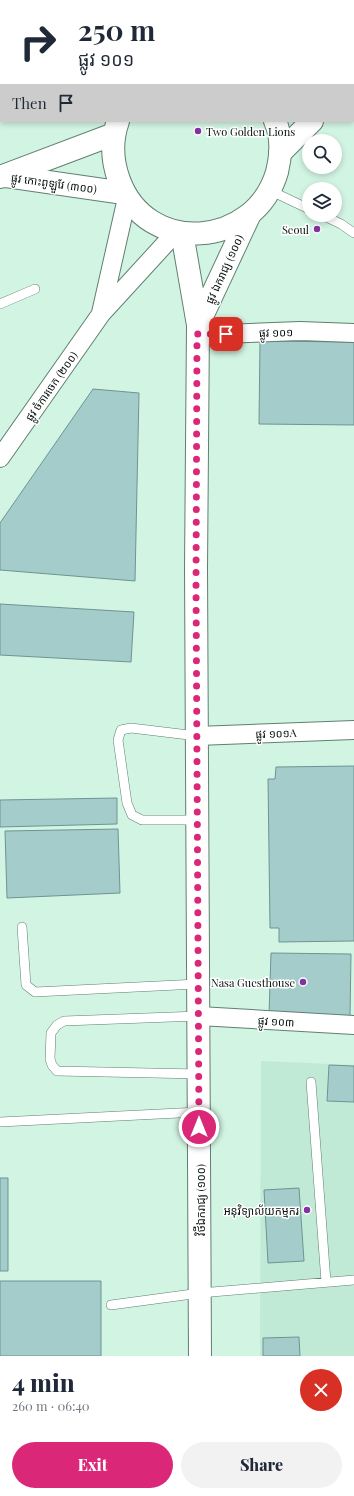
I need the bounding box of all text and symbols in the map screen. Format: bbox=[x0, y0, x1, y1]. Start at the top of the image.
text: 250 m bbox=[78, 11, 155, 48]
icon: right bbox=[12, 16, 64, 68]
text: ផ្លូវ ១០១ bbox=[78, 47, 134, 71]
icon: arrive bbox=[55, 92, 77, 114]
text: Then bbox=[12, 93, 47, 113]
place label: Two Golden Lions bbox=[206, 124, 295, 139]
marker: Two Golden Lions bbox=[193, 126, 203, 136]
map controls bbox=[302, 134, 342, 222]
button: search bbox=[302, 134, 342, 174]
street label: ផ្លូវ កោះពូឡួវែ (៣០០) bbox=[10, 170, 98, 200]
button: layers bbox=[302, 182, 342, 222]
place label: Seoul bbox=[282, 222, 309, 237]
marker: Seoul bbox=[312, 224, 322, 234]
street label: ផ្លូវ ឯករាជ្យ (១០០) bbox=[201, 232, 249, 307]
pin bbox=[209, 317, 243, 351]
icon: arrive bbox=[215, 323, 237, 345]
street label: ផ្លូវ ១០១ bbox=[259, 324, 293, 343]
street label: ផ្លូវ ចំការចេក (២០០) bbox=[21, 348, 83, 426]
street label: ផ្លូវ ១០១A bbox=[255, 725, 297, 744]
place label: Nasa Guesthouse bbox=[211, 975, 295, 990]
marker: Nasa Guesthouse bbox=[298, 977, 308, 987]
street label: ផ្លូវ ១០៣ bbox=[257, 1013, 295, 1033]
position arrow bbox=[178, 1106, 220, 1148]
street label: វិថីឯករាជ្យ (១០០) bbox=[193, 1164, 208, 1237]
place label: អនុវិទ្យាល័យកម្មករ bbox=[224, 1203, 299, 1218]
marker: អនុវិទ្យាល័យកម្មករ bbox=[302, 1205, 312, 1215]
text: 4 min bbox=[12, 1366, 75, 1398]
button: close bbox=[300, 1369, 342, 1411]
text: 260 m · 06:40 bbox=[12, 1397, 90, 1414]
button: Exit bbox=[12, 1442, 173, 1488]
button: Share bbox=[181, 1442, 342, 1488]

